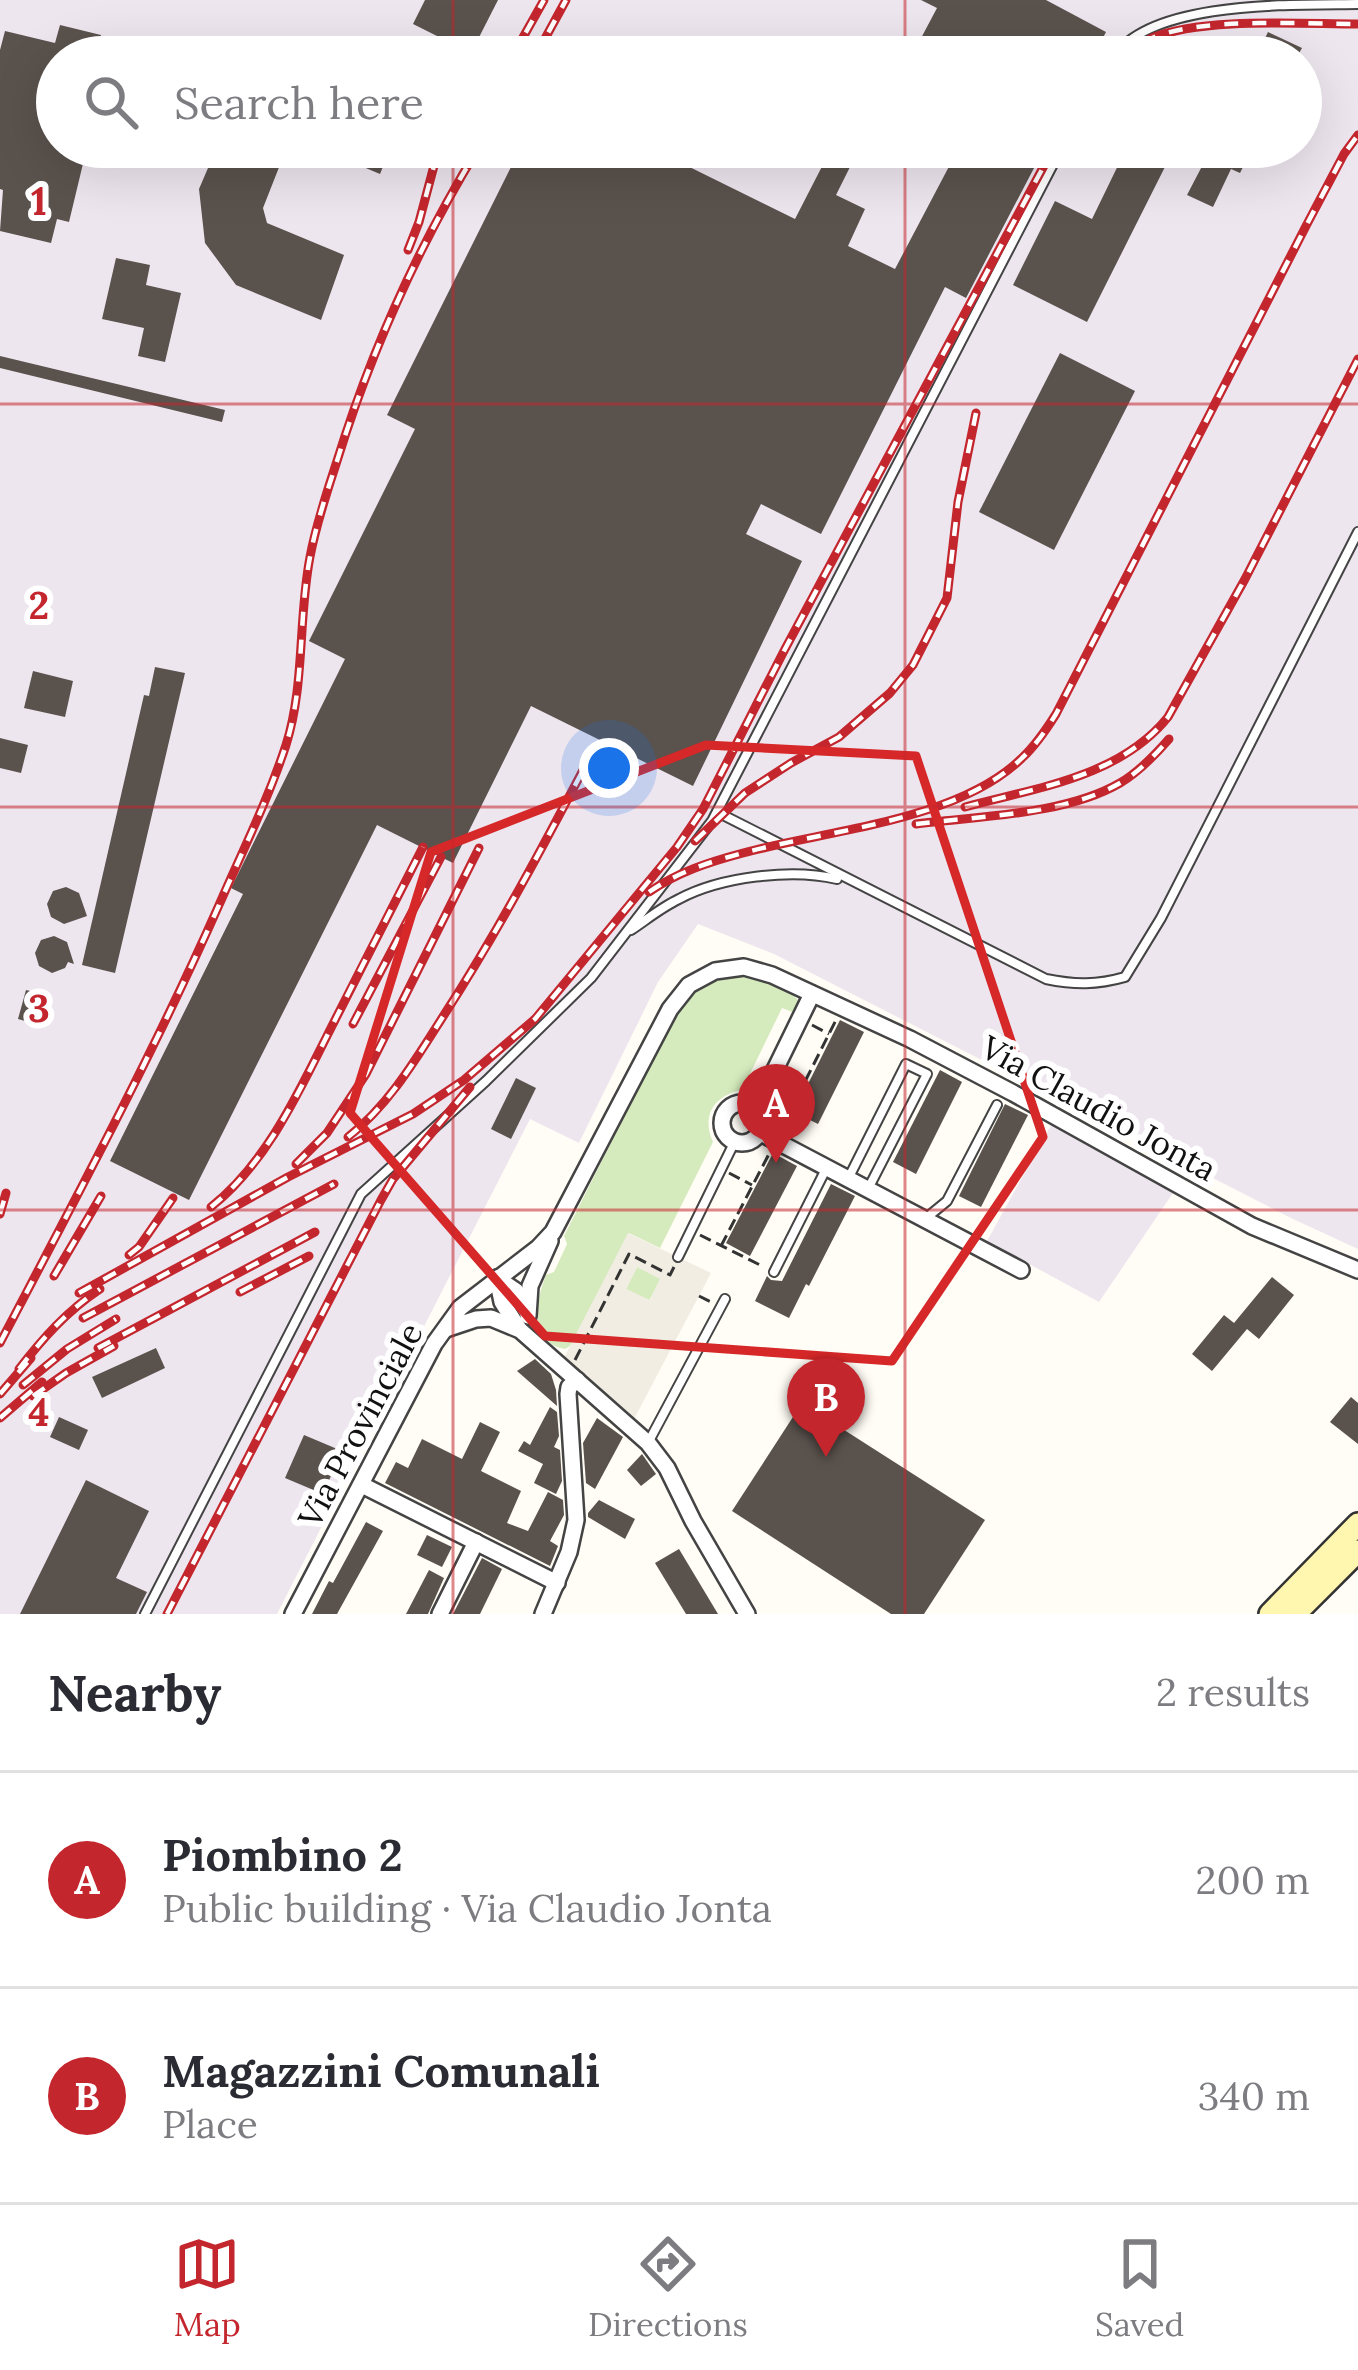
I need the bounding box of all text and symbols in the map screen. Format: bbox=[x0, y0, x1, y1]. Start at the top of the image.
search box bbox=[36, 36, 1322, 168]
icon: search bbox=[78, 69, 144, 135]
text: Search here bbox=[174, 74, 424, 131]
text: 1 bbox=[31, 176, 47, 226]
text: 2 bbox=[29, 580, 49, 630]
your location bbox=[579, 738, 639, 798]
text: 3 bbox=[28, 983, 50, 1033]
street label: Via Claudio Jonta bbox=[973, 1025, 1224, 1190]
pin: A bbox=[737, 1064, 815, 1163]
street label: Via Provinciale bbox=[288, 1315, 432, 1535]
pin: B bbox=[787, 1358, 865, 1457]
text: 4 bbox=[28, 1387, 50, 1437]
text: Nearby bbox=[48, 1660, 221, 1725]
text: 2 results bbox=[1156, 1667, 1310, 1717]
text: Piombino 2 bbox=[162, 1826, 403, 1883]
text: A bbox=[74, 1855, 100, 1905]
text: 200 m bbox=[1195, 1855, 1310, 1905]
text: Public building · Via Claudio Jonta bbox=[162, 1883, 772, 1933]
text: Magazzini Comunali bbox=[162, 2042, 600, 2099]
text: B bbox=[74, 2071, 100, 2121]
text: 340 m bbox=[1198, 2071, 1310, 2121]
text: Place bbox=[162, 2099, 258, 2149]
tab: Map bbox=[174, 2231, 241, 2345]
tab: Directions bbox=[588, 2231, 748, 2345]
tab: Saved bbox=[1095, 2231, 1184, 2345]

